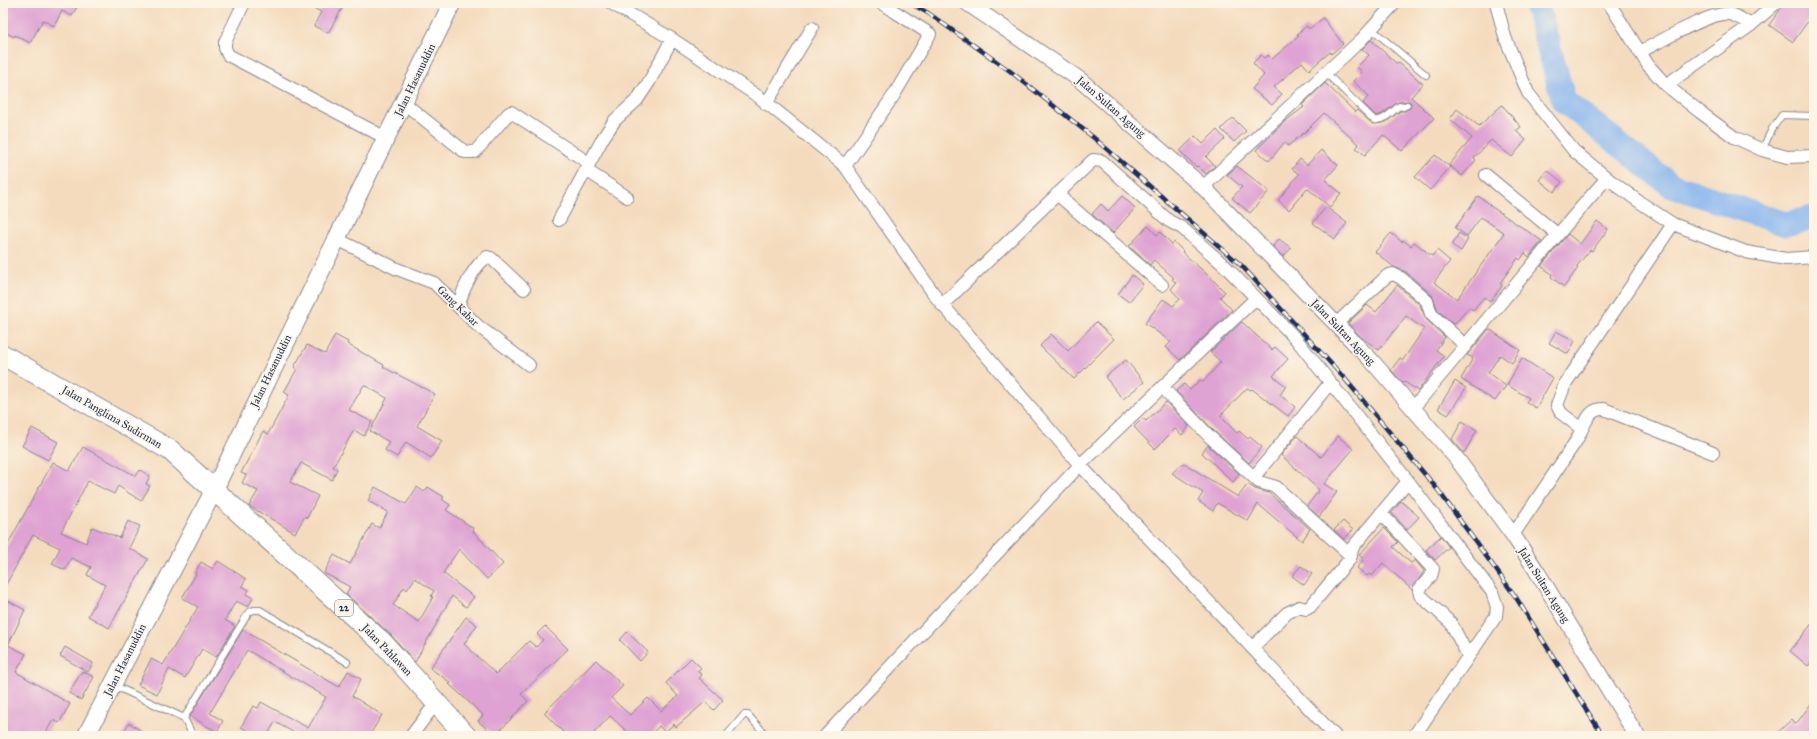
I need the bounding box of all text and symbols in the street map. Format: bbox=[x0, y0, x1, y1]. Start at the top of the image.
street label: Jalan Hasanuddin bbox=[391, 41, 439, 120]
street label: Jalan Sultan Agung bbox=[1073, 73, 1148, 142]
street label: Gang Kabar bbox=[435, 283, 482, 330]
street label: Jalan Sultan Agung bbox=[1307, 296, 1378, 369]
street label: Jalan Hasanuddin bbox=[247, 332, 295, 411]
street label: Jalan Panglima Sudirman bbox=[58, 382, 164, 452]
street label: Jalan Sultan Agung bbox=[1514, 544, 1573, 626]
road number: 22 bbox=[335, 600, 353, 616]
street label: Jalan Pahlawan bbox=[358, 621, 415, 679]
street label: Jalan Hasanuddin bbox=[101, 622, 150, 700]

